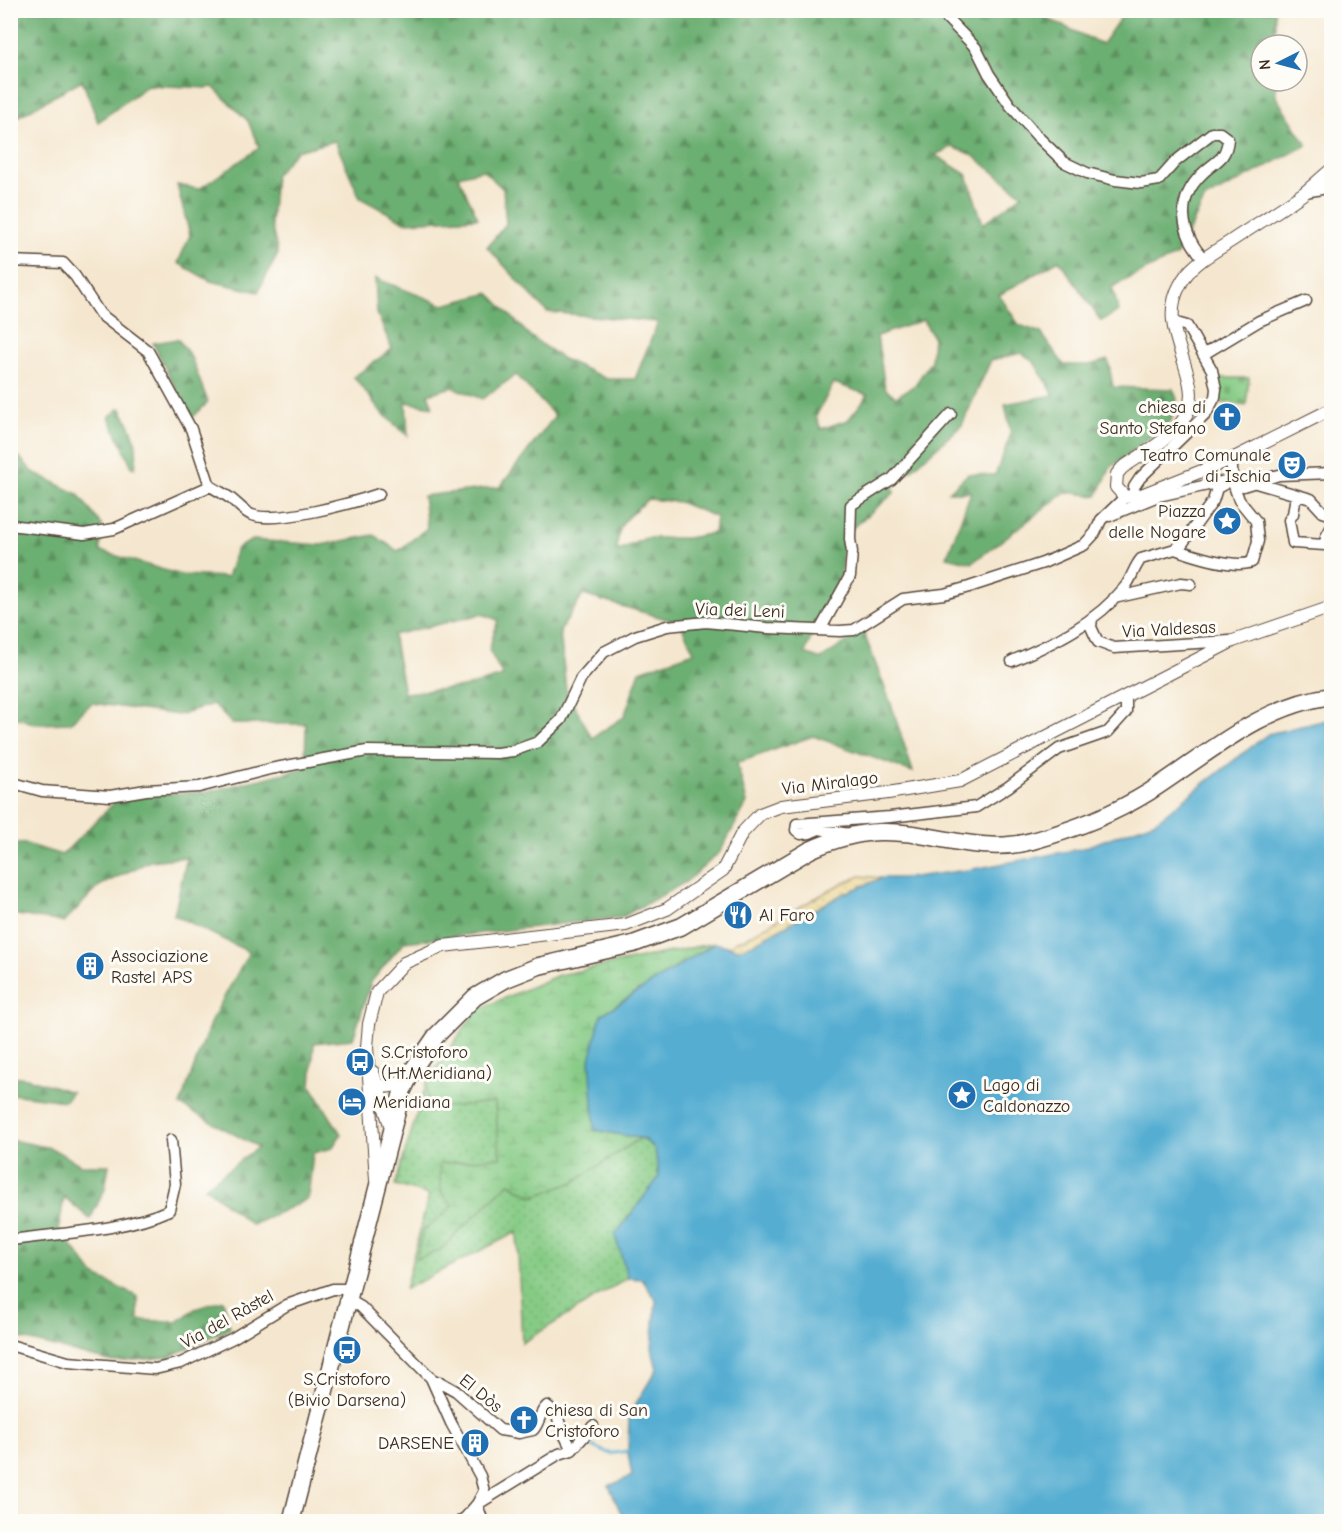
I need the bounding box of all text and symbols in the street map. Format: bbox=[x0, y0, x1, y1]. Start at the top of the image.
north arrow bbox=[1249, 33, 1309, 93]
text: N bbox=[1256, 58, 1275, 71]
place label: chiesa di Santo Stefano bbox=[1100, 397, 1206, 439]
church icon: chiesa di Santo Stefano bbox=[1211, 401, 1243, 433]
place label: Teatro Comunale di Ischia bbox=[1140, 445, 1271, 487]
theatre icon: Teatro Comunale di Ischia bbox=[1276, 449, 1308, 481]
place label: Piazza delle Nogare bbox=[1109, 501, 1206, 543]
place icon: Piazza delle Nogare bbox=[1211, 505, 1243, 537]
street label: Via dei Leni bbox=[695, 598, 785, 623]
street label: Via Valdesas bbox=[1122, 617, 1216, 642]
street label: Via Miralago bbox=[781, 767, 879, 800]
restaurant icon: Al Faro bbox=[722, 899, 754, 931]
place label: Al Faro bbox=[759, 905, 814, 926]
place label: Associazione Rastel APS bbox=[111, 946, 208, 988]
building icon: Associazione Rastel APS bbox=[74, 950, 106, 982]
place label: S.Cristoforo (Ht.Meridiana) bbox=[381, 1042, 492, 1084]
bus stop icon: S.Cristoforo (Ht.Meridiana) bbox=[344, 1046, 376, 1078]
place label: Lago di Caldonazzo bbox=[983, 1075, 1070, 1117]
place icon: Lago di Caldonazzo bbox=[946, 1079, 978, 1111]
hotel icon: Meridiana bbox=[336, 1086, 368, 1118]
place label: Meridiana bbox=[373, 1092, 451, 1113]
street label: Via del Ràstel bbox=[177, 1285, 277, 1353]
bus stop icon: S.Cristoforo (Bivio Darsena) bbox=[331, 1334, 363, 1366]
place label: S.Cristoforo (Bivio Darsena) bbox=[288, 1369, 406, 1411]
street label: El Dòs bbox=[455, 1370, 506, 1417]
place label: chiesa di San Cristoforo bbox=[545, 1400, 648, 1442]
church icon: chiesa di San Cristoforo bbox=[508, 1404, 540, 1436]
building icon: DARSENE bbox=[459, 1427, 491, 1459]
place label: DARSENE bbox=[378, 1433, 454, 1454]

